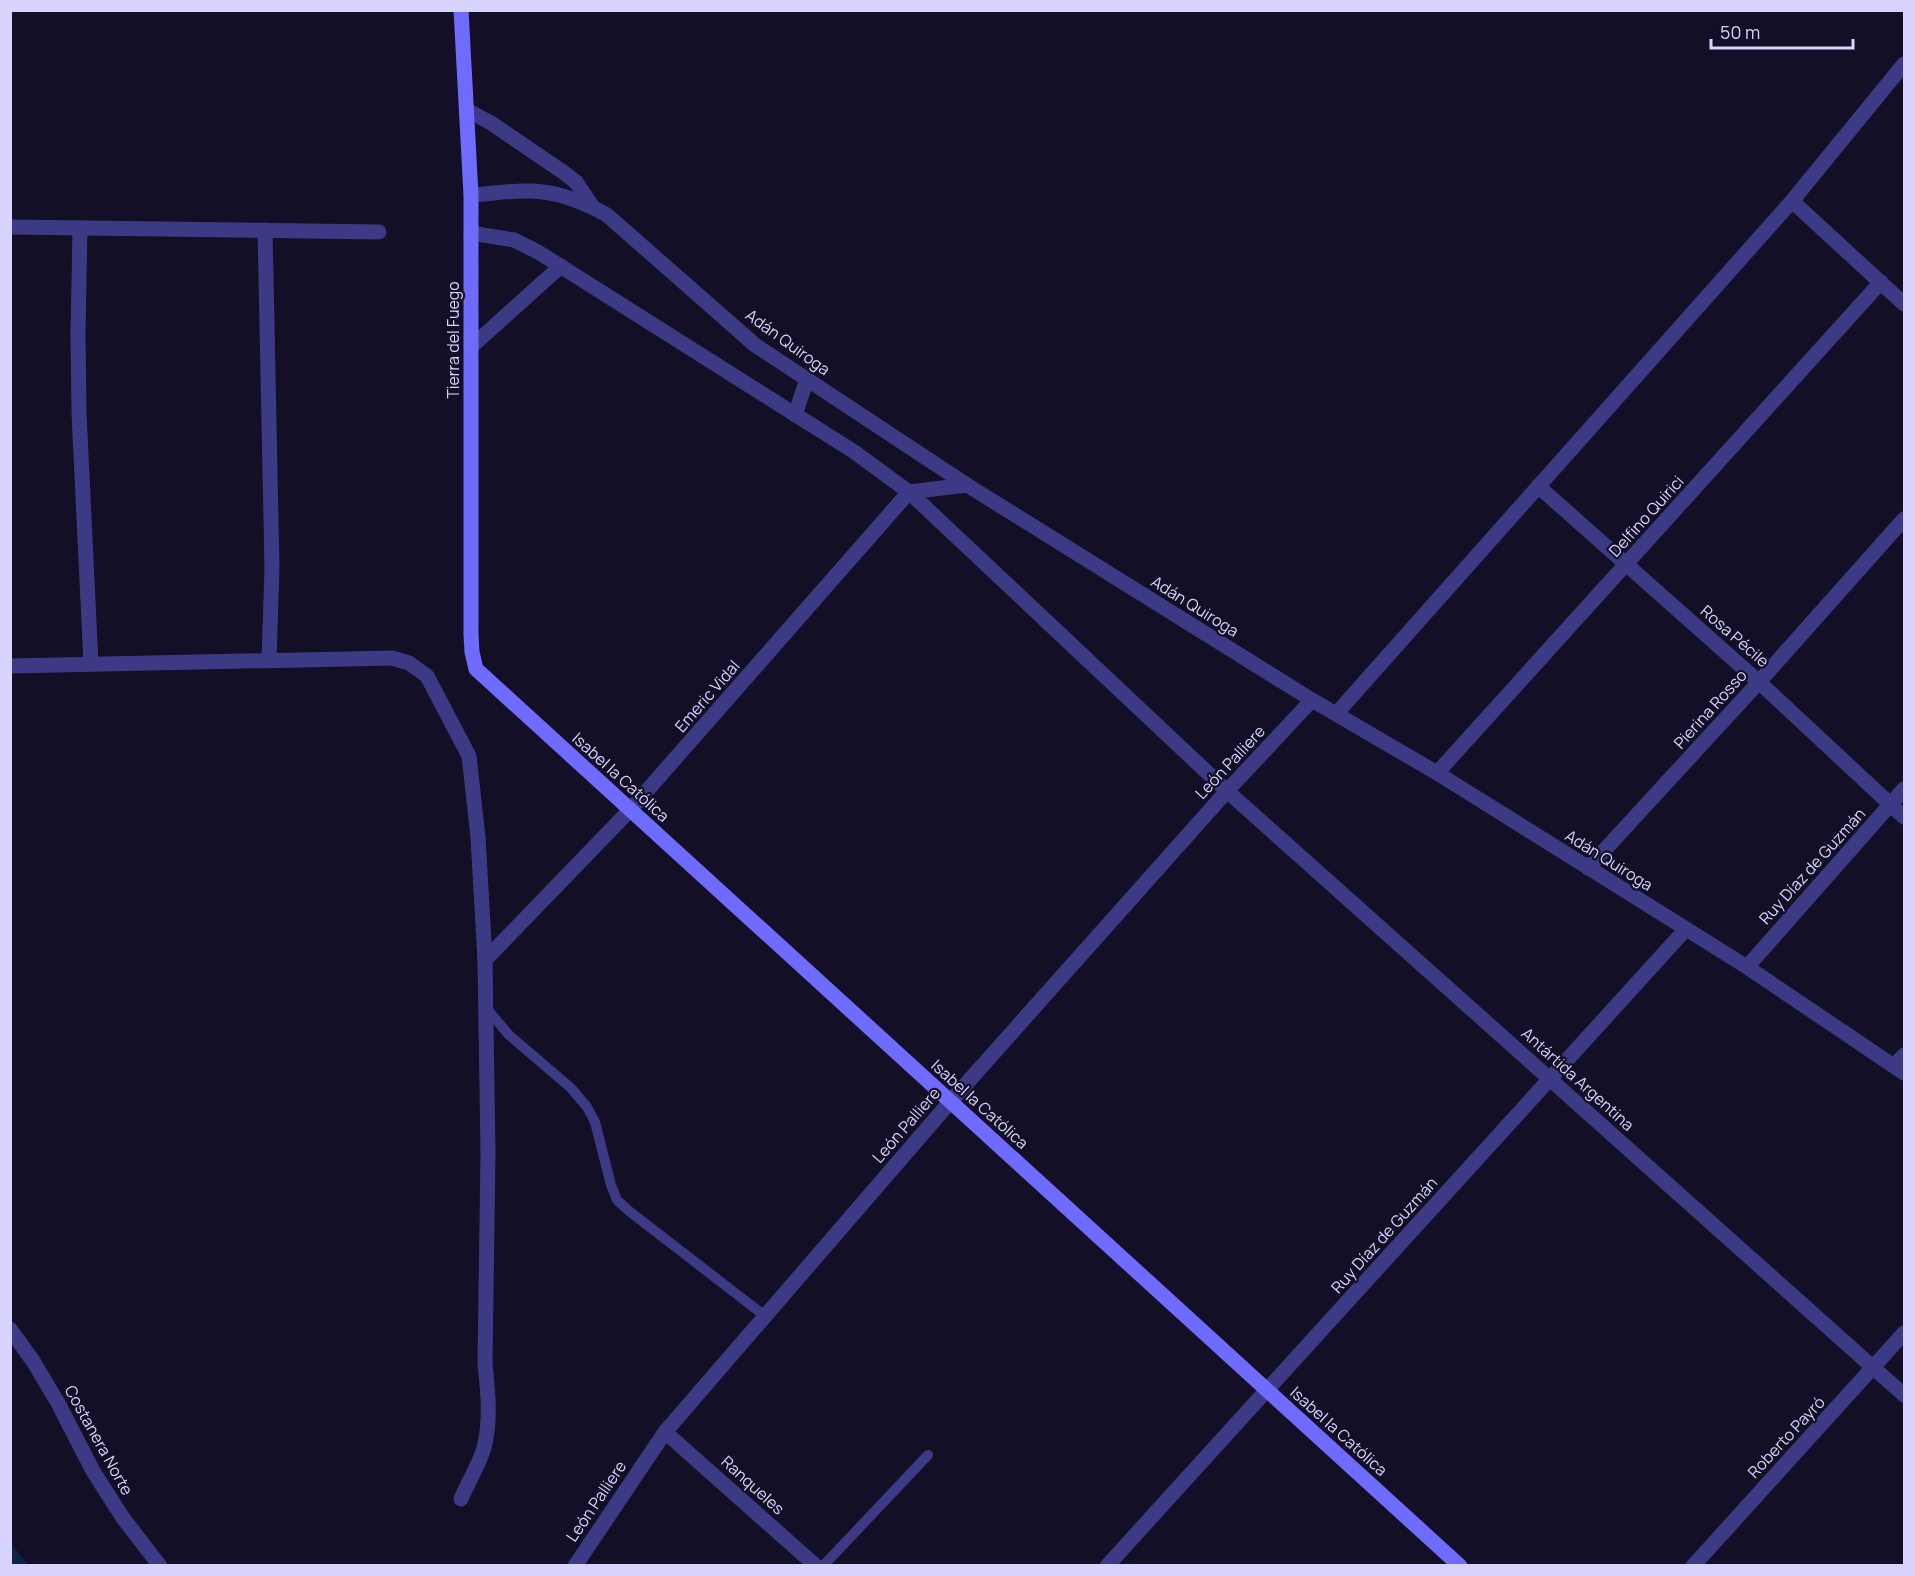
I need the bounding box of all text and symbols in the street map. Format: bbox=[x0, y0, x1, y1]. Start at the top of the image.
scale bar bbox=[1711, 12, 1854, 50]
text: 50 m bbox=[1720, 20, 1760, 44]
street label: Tierra del Fuego bbox=[442, 281, 464, 399]
street label: Adán Quiroga bbox=[741, 304, 835, 380]
street label: Delfino Quirici bbox=[1604, 471, 1688, 561]
street label: Adán Quiroga bbox=[1147, 570, 1243, 642]
street label: Rosa Pécile bbox=[1696, 600, 1774, 672]
street label: Emeric Vidal bbox=[670, 655, 744, 737]
street label: Pierina Rosso bbox=[1669, 665, 1751, 753]
street label: León Palliere bbox=[1190, 720, 1270, 804]
street label: Isabel la Católica bbox=[568, 727, 674, 827]
street label: Ruy Díaz de Guzmán bbox=[1754, 803, 1870, 929]
street label: Adán Quiroga bbox=[1561, 824, 1657, 896]
street label: Antártida Argentina bbox=[1517, 1022, 1639, 1136]
street label: Isabel la Católica bbox=[927, 1054, 1033, 1154]
street label: León Palliere bbox=[867, 1083, 945, 1167]
street label: Ruy Díaz de Guzmán bbox=[1326, 1172, 1442, 1298]
street label: Costanera Norte bbox=[60, 1381, 138, 1499]
street label: Isabel la Católica bbox=[1286, 1381, 1392, 1481]
street label: Roberto Payró bbox=[1742, 1391, 1830, 1483]
street label: Ranqueles bbox=[717, 1451, 789, 1519]
street label: León Palliere bbox=[561, 1456, 631, 1546]

